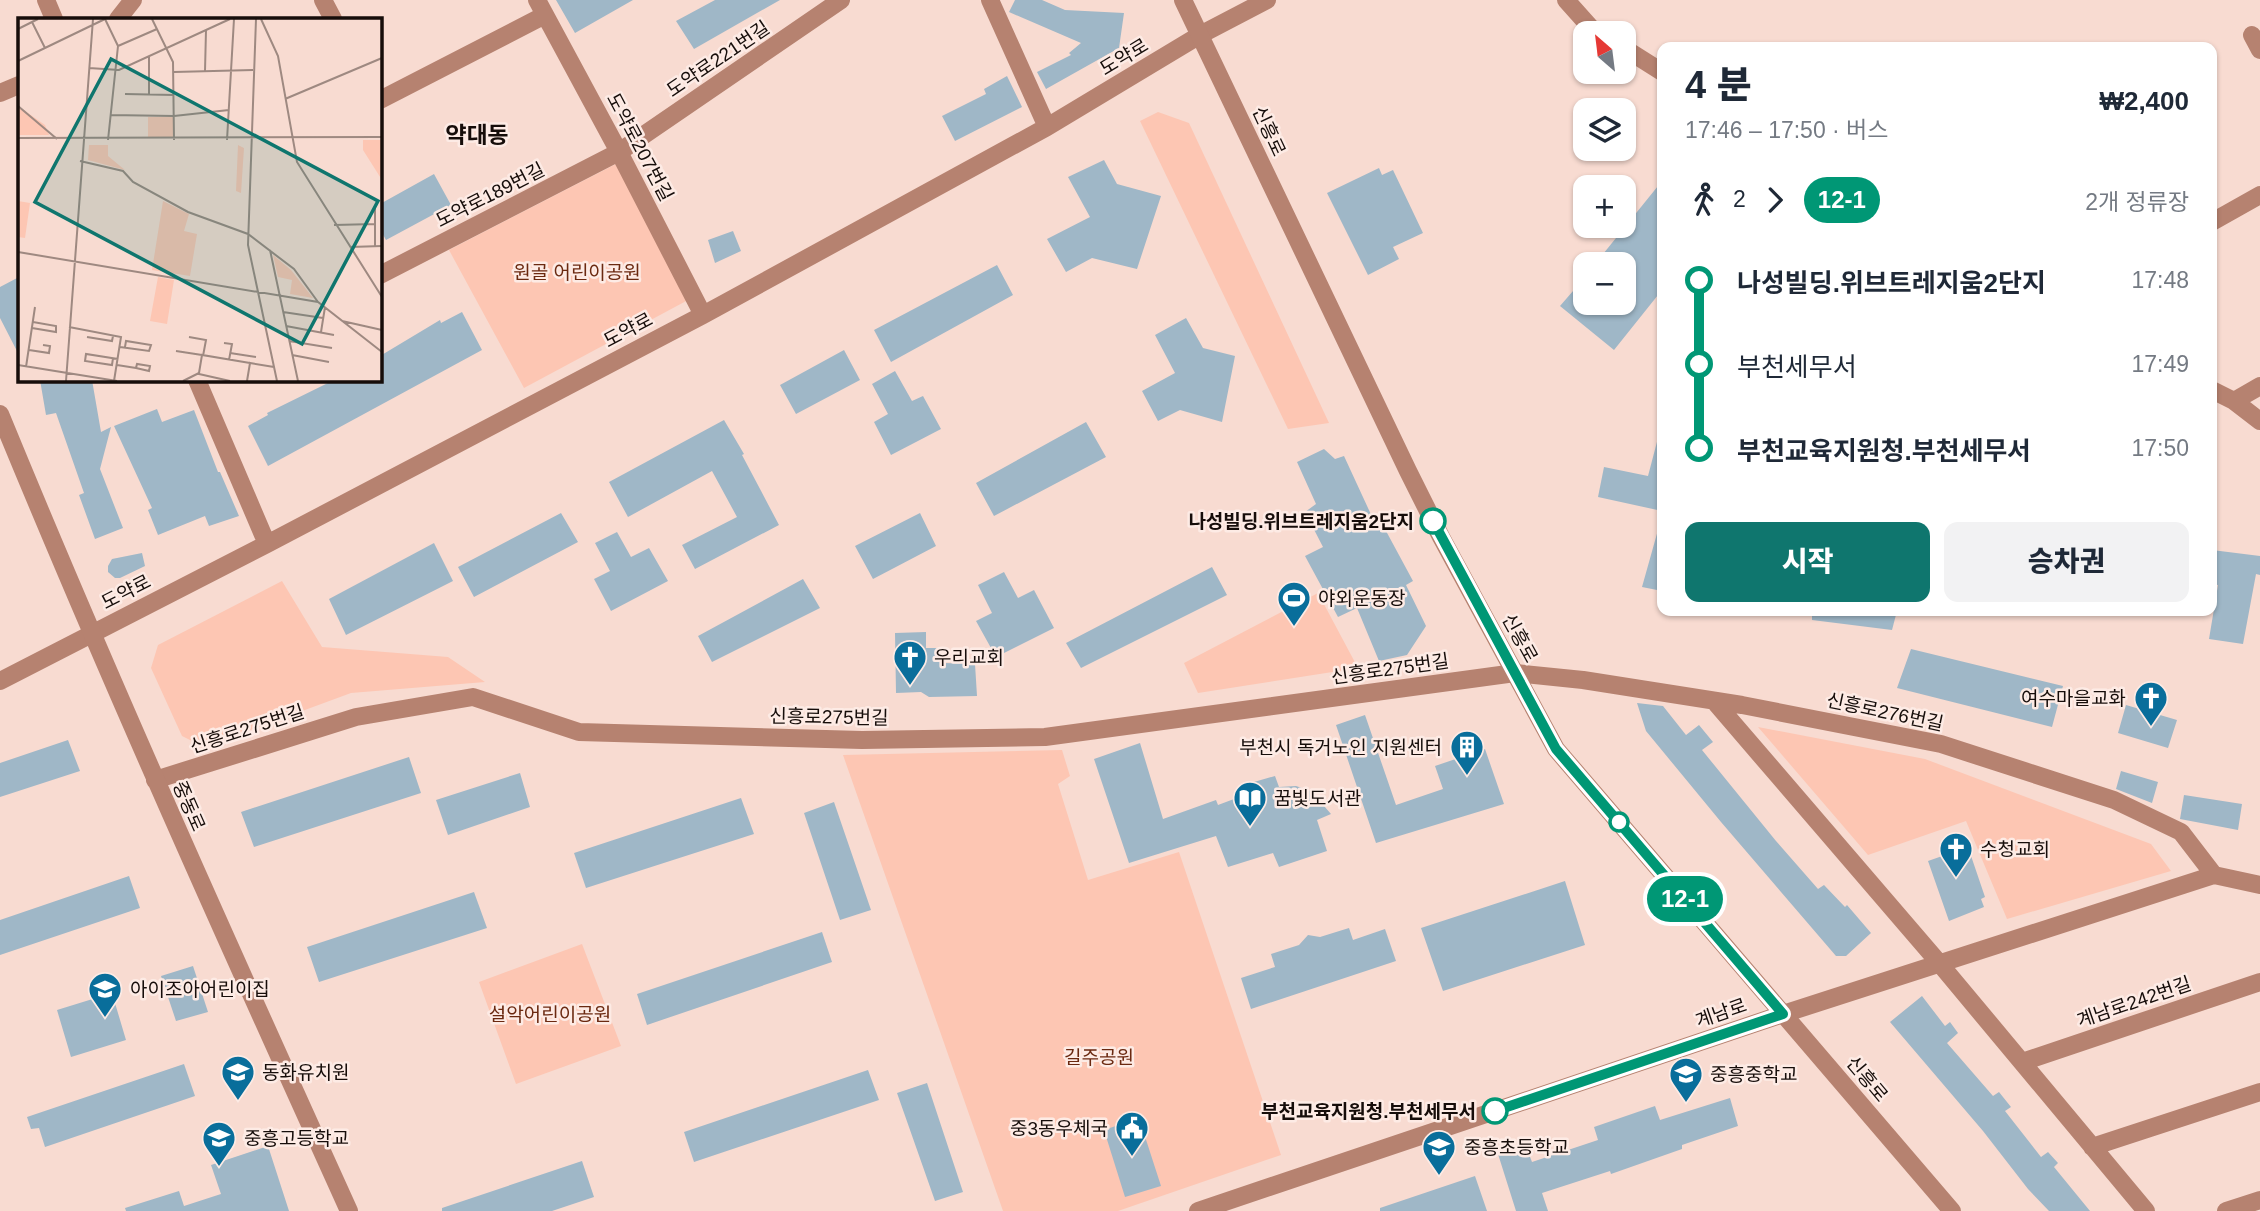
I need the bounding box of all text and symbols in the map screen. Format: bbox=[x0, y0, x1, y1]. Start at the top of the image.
street label: 도약로221번길 bbox=[663, 17, 773, 101]
inset map bbox=[18, 18, 382, 382]
north arrow bbox=[1573, 21, 1636, 84]
map controls bbox=[1573, 21, 1636, 315]
street label: 도약로 bbox=[1096, 34, 1152, 80]
text: 4 분 bbox=[1685, 64, 1752, 106]
text: ₩2,400 bbox=[2099, 86, 2189, 116]
street label: 도약로207번길 bbox=[603, 89, 677, 205]
button: layers bbox=[1573, 98, 1636, 161]
street label: 신흥로 bbox=[1248, 103, 1290, 159]
text: 17:46 – 17:50 · 버스 bbox=[1685, 117, 1888, 143]
district label: 약대동 bbox=[445, 122, 509, 148]
street label: 도약로189번길 bbox=[432, 159, 548, 231]
button: + bbox=[1573, 175, 1636, 238]
icon: walk bbox=[1685, 181, 1723, 219]
icon: forward bbox=[1756, 181, 1794, 219]
text: 2 bbox=[1733, 186, 1746, 212]
text: 12-1 bbox=[1818, 186, 1866, 213]
text: 2개 정류장 bbox=[2085, 189, 2189, 215]
button: − bbox=[1573, 252, 1636, 315]
park label: 원골 어린이공원 bbox=[513, 262, 641, 283]
text: 17:48 bbox=[2131, 267, 2189, 293]
text: 나성빌딩.위브트레지움2단지 bbox=[1737, 268, 2046, 298]
street label: 도약로 bbox=[600, 308, 656, 352]
text: 17:49 bbox=[2131, 351, 2189, 377]
text: 부천세무서 bbox=[1737, 352, 1857, 382]
text: 17:50 bbox=[2131, 435, 2189, 461]
text: 부천교육지원청.부천세무서 bbox=[1737, 436, 2031, 466]
marker: 나성빌딩.위브트레지움2단지 bbox=[1420, 508, 1446, 534]
place label: 나성빌딩.위브트레지움2단지 bbox=[1188, 511, 1414, 532]
button: 시작 bbox=[1685, 522, 1930, 602]
button: 승차권 bbox=[1944, 522, 2189, 602]
street label: 도약로 bbox=[98, 571, 154, 613]
sports icon: 야외운동장 bbox=[1275, 579, 1313, 628]
place label: 야외운동장 bbox=[1318, 588, 1405, 609]
street label: 신흥로 bbox=[1498, 610, 1542, 666]
church icon: 우리교회 bbox=[891, 638, 929, 687]
place label: 우리교회 bbox=[934, 647, 1004, 668]
street label: 신흥로275번길 bbox=[1330, 650, 1450, 688]
church icon: 여수마을교화 bbox=[2132, 679, 2170, 728]
place label: 여수마을교화 bbox=[2021, 688, 2126, 709]
street label: 신흥로276번길 bbox=[1825, 689, 1945, 735]
street label: 신흥로275번길 bbox=[187, 701, 307, 757]
street label: 신흥로275번길 bbox=[769, 705, 889, 729]
building icon: 부천시 독거노인 지원센터 bbox=[1448, 728, 1486, 777]
place label: 부천시 독거노인 지원센터 bbox=[1239, 737, 1442, 758]
street label: 중동로 bbox=[169, 778, 209, 834]
library icon: 꿈빛도서관 bbox=[1231, 779, 1269, 828]
place label: 꿈빛도서관 bbox=[1274, 788, 1361, 809]
unlabelled marker bbox=[1609, 812, 1629, 832]
church icon: 수청교회 bbox=[1937, 830, 1975, 879]
place label: 수청교회 bbox=[1980, 839, 2050, 860]
line badge: 12-1 bbox=[1636, 876, 1734, 922]
text: 12-1 bbox=[1661, 885, 1709, 912]
school or university icon: 아이조아어린이집 bbox=[86, 970, 124, 1019]
street label: 계남로242번길 bbox=[2074, 973, 2194, 1031]
place label: 아이조아어린이집 bbox=[130, 979, 270, 1000]
street label: 계남로 bbox=[1693, 995, 1749, 1031]
park label: 설악어린이공원 bbox=[489, 1004, 611, 1025]
park label: 길주공원 bbox=[1064, 1047, 1134, 1068]
street label: 신흥로 bbox=[1842, 1052, 1892, 1106]
school or university icon: 동화유치원 bbox=[219, 1053, 257, 1102]
school or university icon: 중흥중학교 bbox=[1667, 1055, 1705, 1104]
place label: 동화유치원 bbox=[262, 1062, 349, 1083]
place label: 중흥중학교 bbox=[1710, 1064, 1797, 1085]
marker: 부천교육지원청.부천세무서 bbox=[1482, 1098, 1508, 1124]
place label: 부천교육지원청.부천세무서 bbox=[1261, 1101, 1476, 1122]
public building icon: 중3동우체국 bbox=[1113, 1109, 1151, 1158]
place label: 중3동우체국 bbox=[1010, 1118, 1108, 1139]
school or university icon: 중흥고등학교 bbox=[200, 1119, 238, 1168]
place label: 중흥고등학교 bbox=[244, 1128, 349, 1149]
school or university icon: 중흥초등학교 bbox=[1420, 1128, 1458, 1177]
place label: 중흥초등학교 bbox=[1464, 1137, 1569, 1158]

